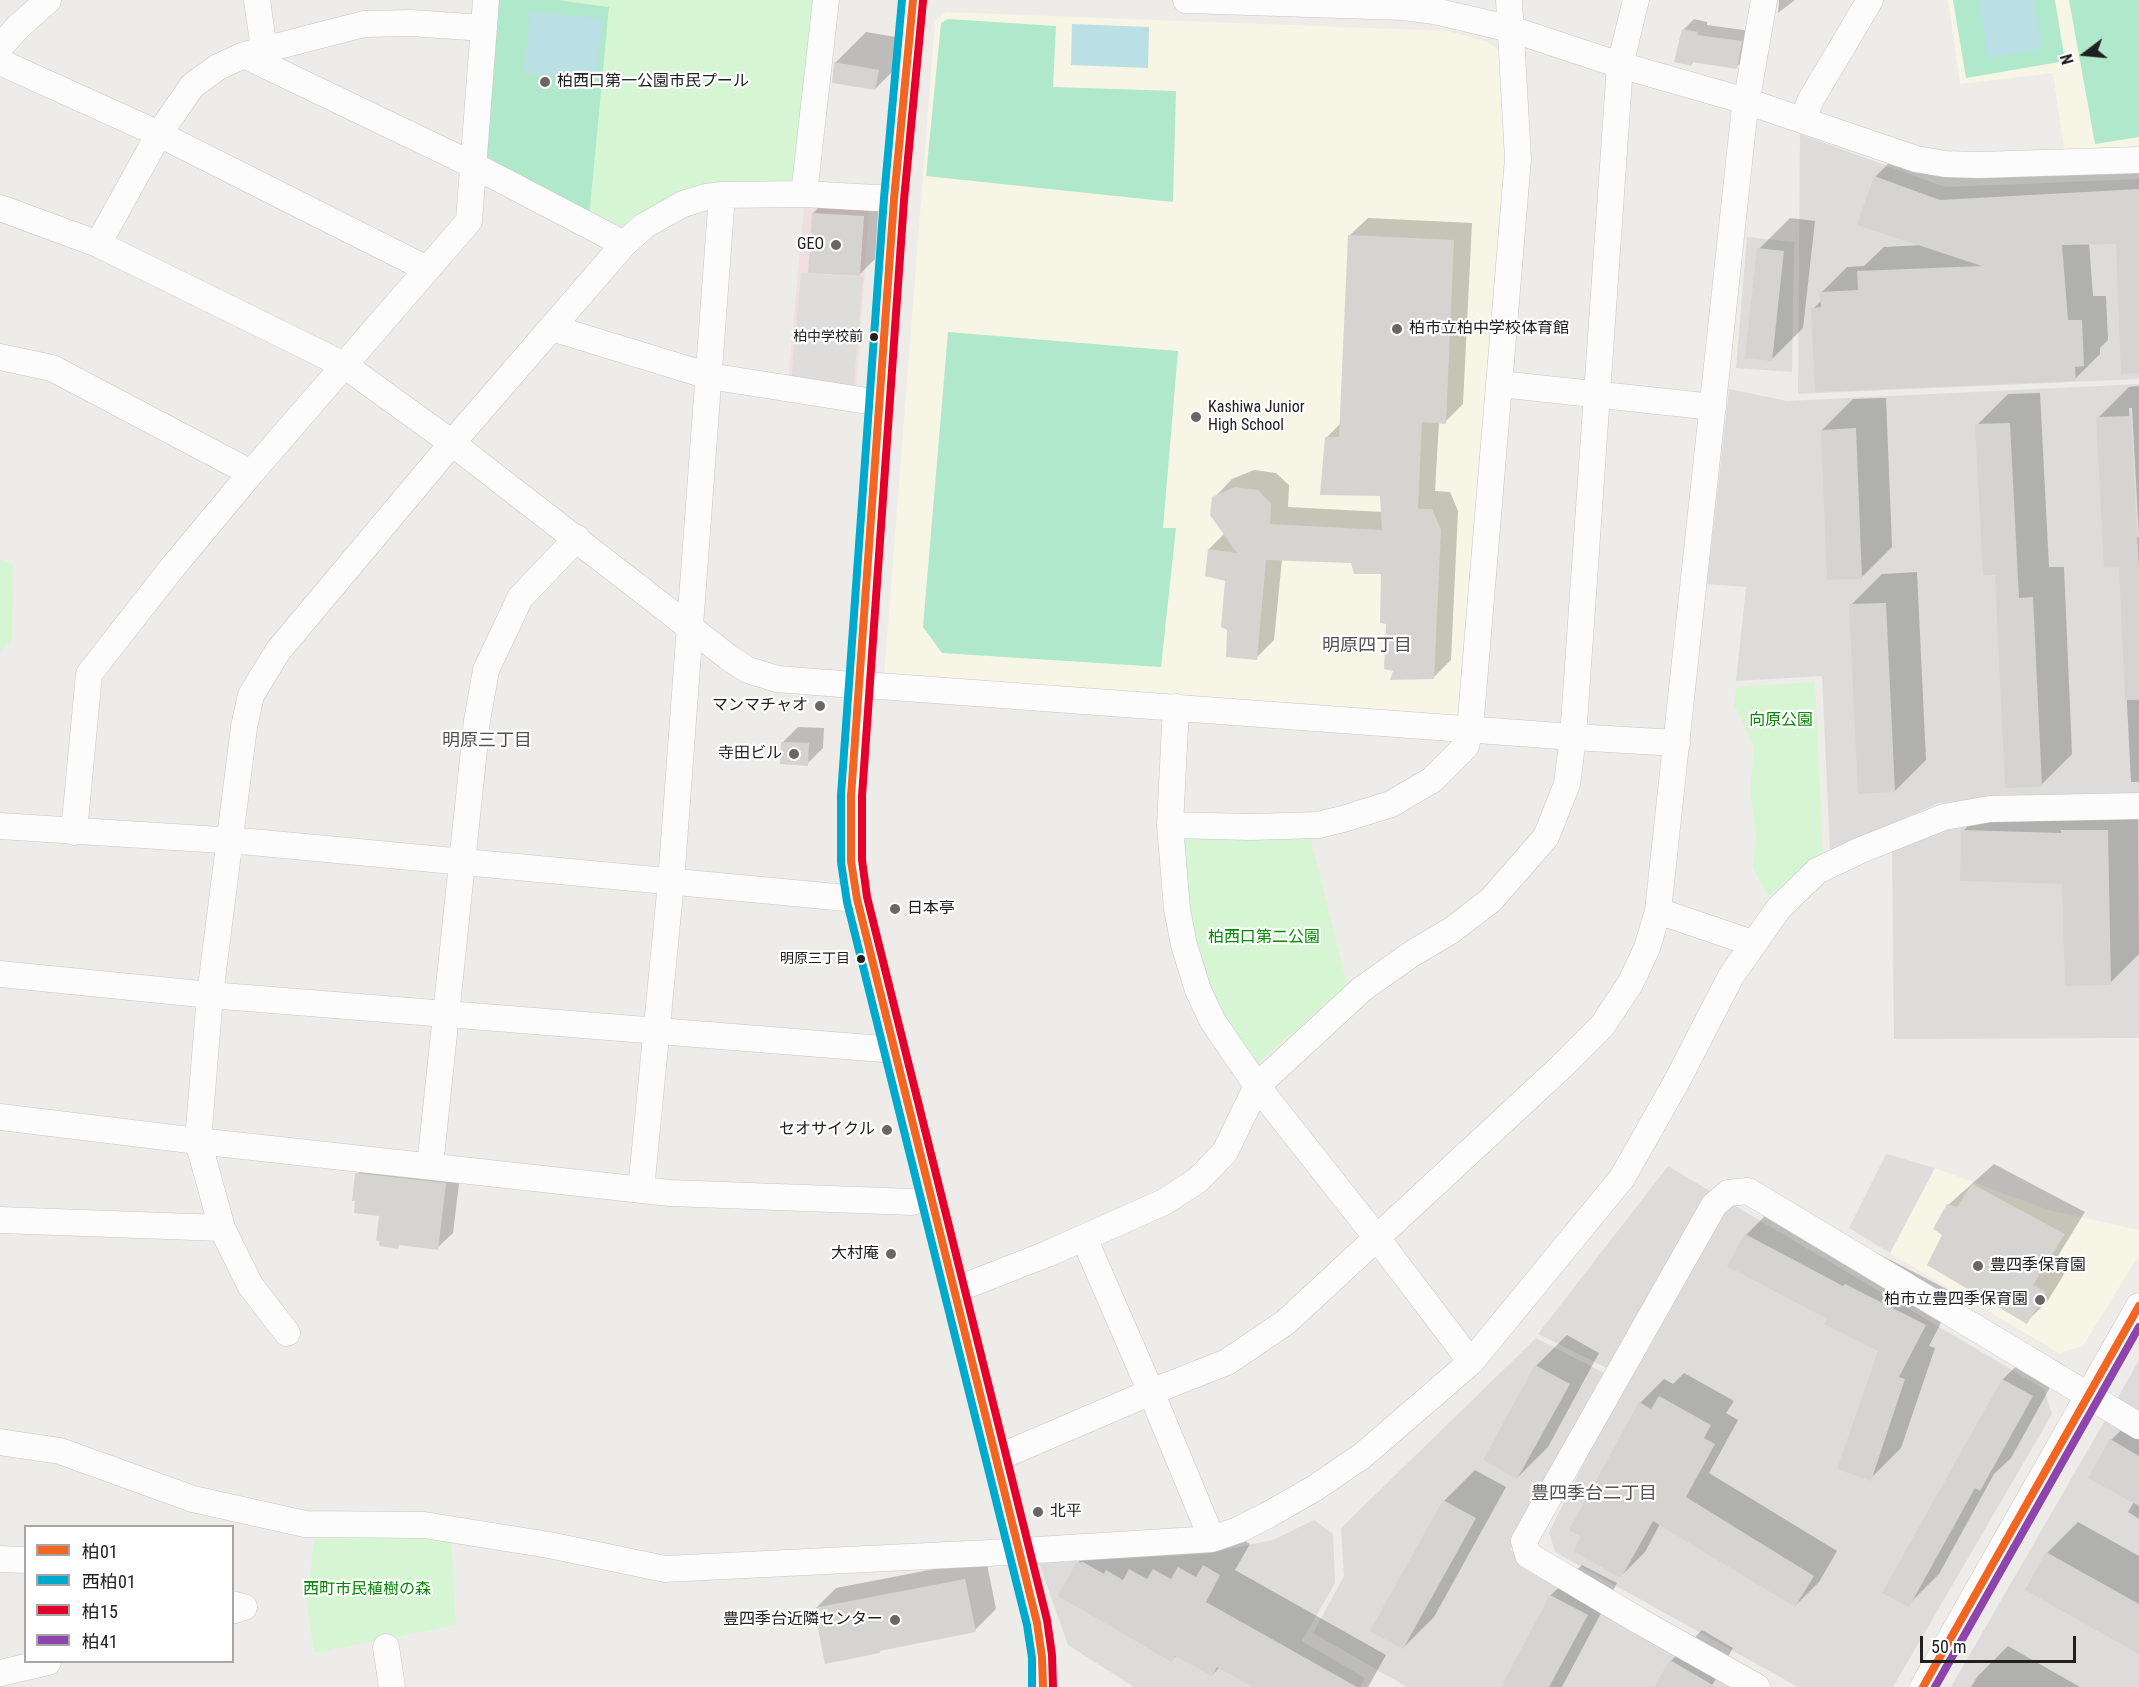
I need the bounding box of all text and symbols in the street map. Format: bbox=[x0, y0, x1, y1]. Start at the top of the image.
north arrow bbox=[2055, 24, 2115, 84]
text: N bbox=[2057, 52, 2078, 66]
place label: 柏西口第一公園市民プール bbox=[557, 72, 749, 92]
marker: 柏西口第一公園市民プール bbox=[538, 75, 552, 89]
place label: GEO bbox=[797, 235, 824, 255]
marker: GEO bbox=[829, 238, 843, 252]
place label: 柏市立柏中学校体育館 bbox=[1409, 319, 1569, 339]
marker: 柏市立柏中学校体育館 bbox=[1390, 322, 1404, 336]
place label: 柏中学校前 bbox=[793, 329, 863, 345]
marker: 柏中学校前 bbox=[868, 331, 880, 343]
place label: Kashiwa Junior High School bbox=[1208, 398, 1305, 436]
marker: Kashiwa Junior High School bbox=[1189, 410, 1203, 424]
district label: 明原四丁目 bbox=[1322, 635, 1412, 657]
place label: マンマチャオ bbox=[712, 696, 808, 716]
marker: マンマチャオ bbox=[813, 699, 827, 713]
park label: 向原公園 bbox=[1749, 711, 1813, 731]
district label: 明原三丁目 bbox=[442, 730, 532, 752]
place label: 寺田ビル bbox=[718, 744, 782, 764]
marker: 寺田ビル bbox=[787, 747, 801, 761]
place label: 日本亭 bbox=[907, 899, 955, 919]
marker: 日本亭 bbox=[888, 902, 902, 916]
park label: 柏西口第二公園 bbox=[1208, 928, 1320, 948]
place label: 明原三丁目 bbox=[780, 951, 850, 967]
marker: 明原三丁目 bbox=[855, 953, 867, 965]
place label: セオサイクル bbox=[779, 1120, 875, 1140]
marker: セオサイクル bbox=[880, 1123, 894, 1137]
place label: 大村庵 bbox=[831, 1244, 879, 1264]
marker: 大村庵 bbox=[884, 1247, 898, 1261]
place label: 豊四季保育園 bbox=[1990, 1256, 2086, 1276]
marker: 豊四季保育園 bbox=[1971, 1259, 1985, 1273]
place label: 柏市立豊四季保育園 bbox=[1884, 1290, 2028, 1310]
marker: 柏市立豊四季保育園 bbox=[2033, 1293, 2047, 1307]
district label: 豊四季台二丁目 bbox=[1531, 1483, 1657, 1505]
place label: 北平 bbox=[1050, 1502, 1082, 1522]
marker: 北平 bbox=[1031, 1505, 1045, 1519]
legend bbox=[24, 1525, 234, 1663]
text: 柏01 bbox=[82, 1541, 118, 1562]
text: 西柏01 bbox=[82, 1571, 136, 1592]
park label: 西町市民植樹の森 bbox=[303, 1580, 431, 1600]
text: 柏15 bbox=[82, 1601, 118, 1622]
place label: 豊四季台近隣センター bbox=[723, 1610, 883, 1630]
marker: 豊四季台近隣センター bbox=[888, 1613, 902, 1627]
scale bar bbox=[1923, 1624, 2079, 1662]
text: 柏41 bbox=[82, 1631, 118, 1652]
text: 50 m bbox=[1931, 1636, 1966, 1657]

